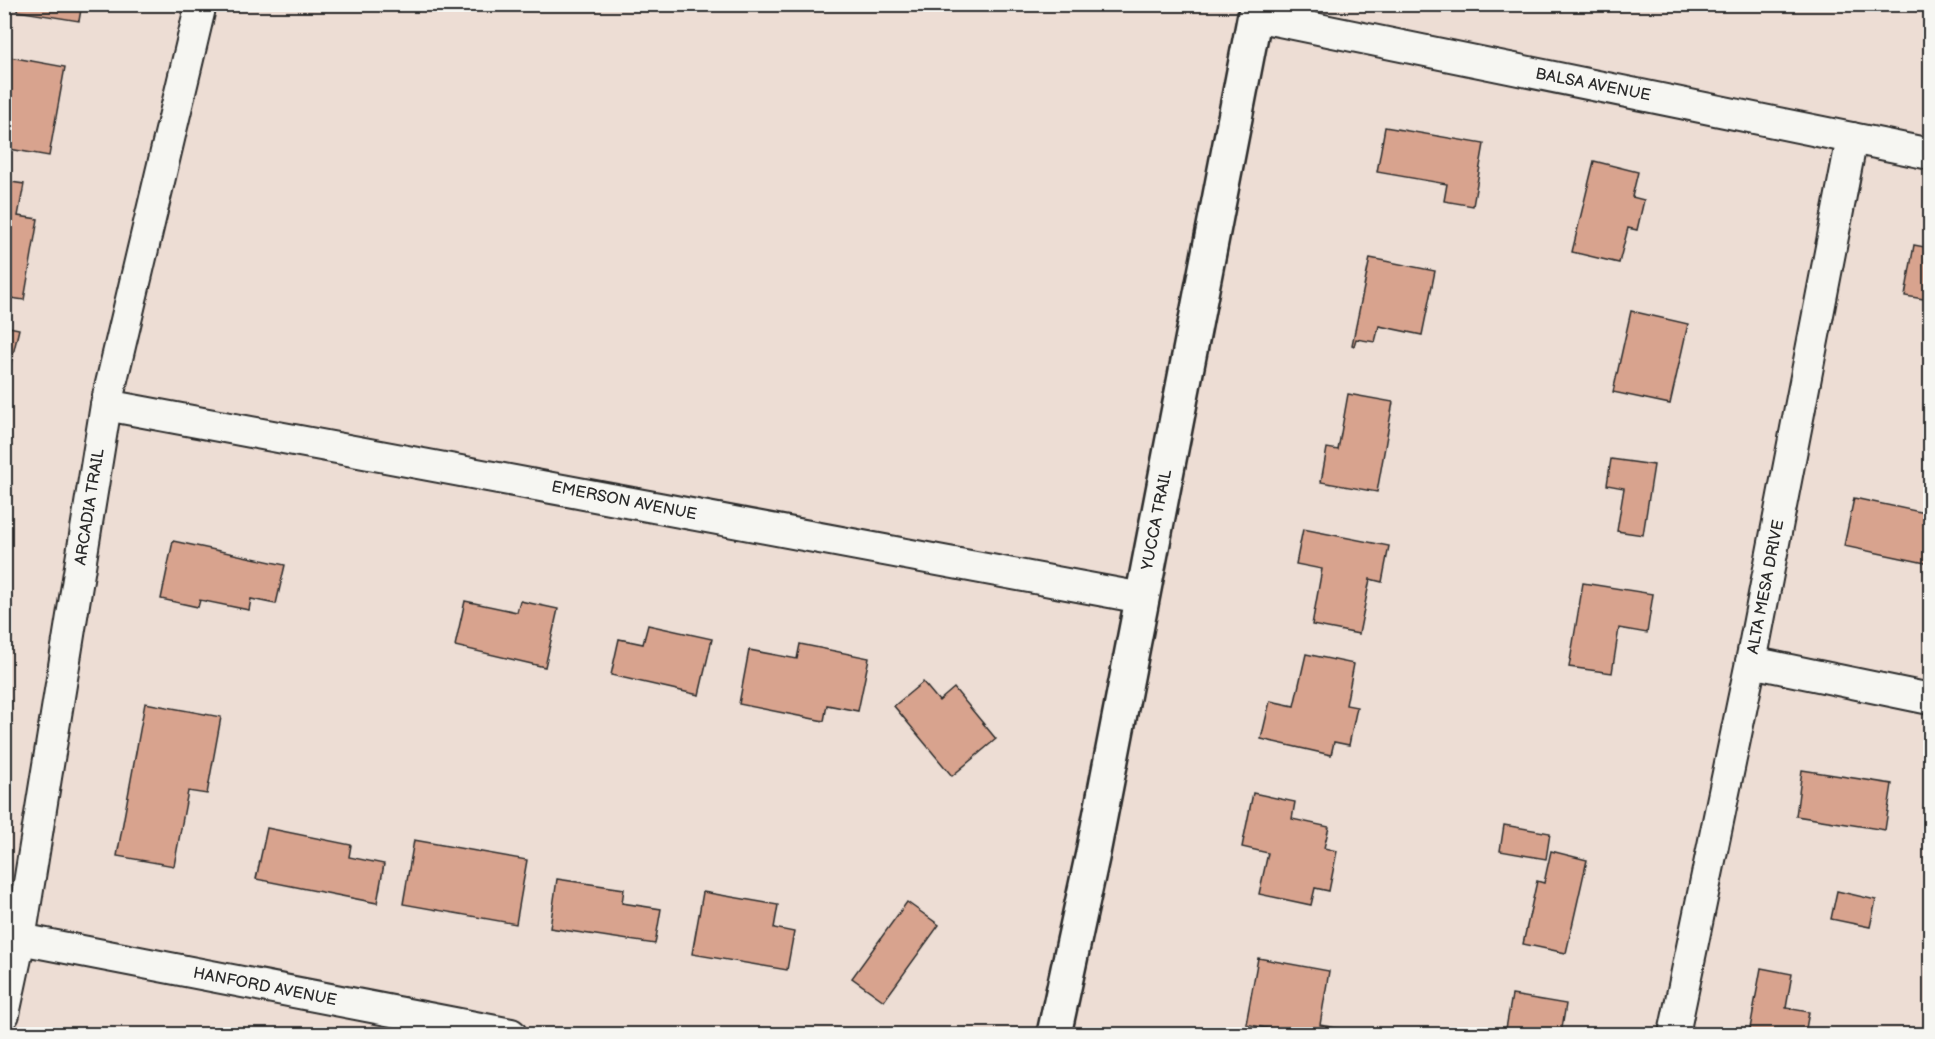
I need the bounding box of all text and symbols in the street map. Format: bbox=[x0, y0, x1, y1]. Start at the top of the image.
street label: BALSA AVENUE bbox=[1534, 65, 1652, 105]
street label: ARCADIA TRAIL bbox=[71, 447, 109, 567]
street label: YUCCA TRAIL bbox=[1138, 467, 1176, 573]
street label: EMERSON AVENUE bbox=[550, 478, 698, 524]
street label: ALTA MESA DRIVE bbox=[1744, 518, 1788, 656]
street label: HANFORD AVENUE bbox=[192, 964, 338, 1010]

